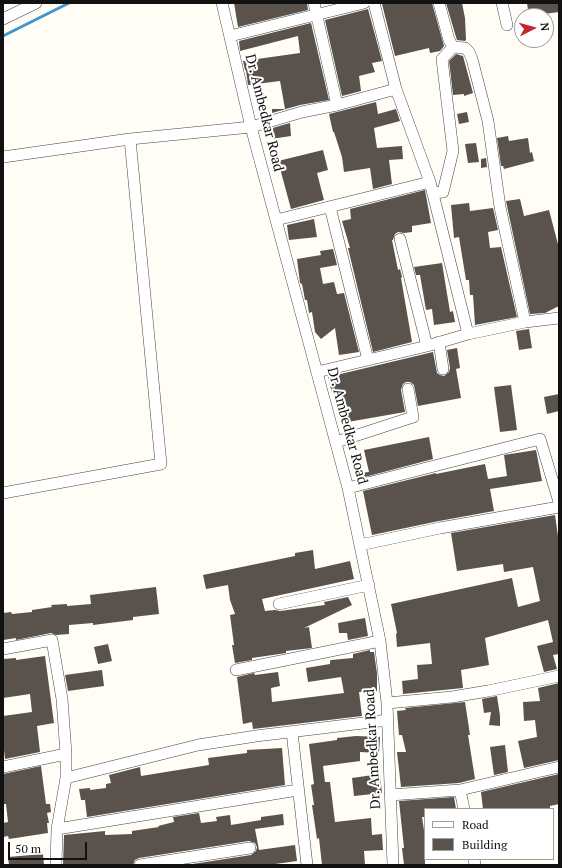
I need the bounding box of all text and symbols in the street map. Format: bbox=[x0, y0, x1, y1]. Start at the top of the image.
north arrow bbox=[514, 8, 554, 48]
text: N bbox=[538, 22, 552, 32]
street label: Dr. Ambedkar Road bbox=[241, 53, 287, 173]
street label: Dr. Ambedkar Road bbox=[323, 366, 371, 486]
street label: Dr. Ambedkar Road bbox=[361, 688, 385, 810]
legend bbox=[424, 808, 554, 860]
text: Road bbox=[462, 817, 489, 832]
scale bar bbox=[10, 834, 89, 860]
text: Building bbox=[462, 837, 507, 852]
text: 50 m bbox=[15, 841, 41, 856]

